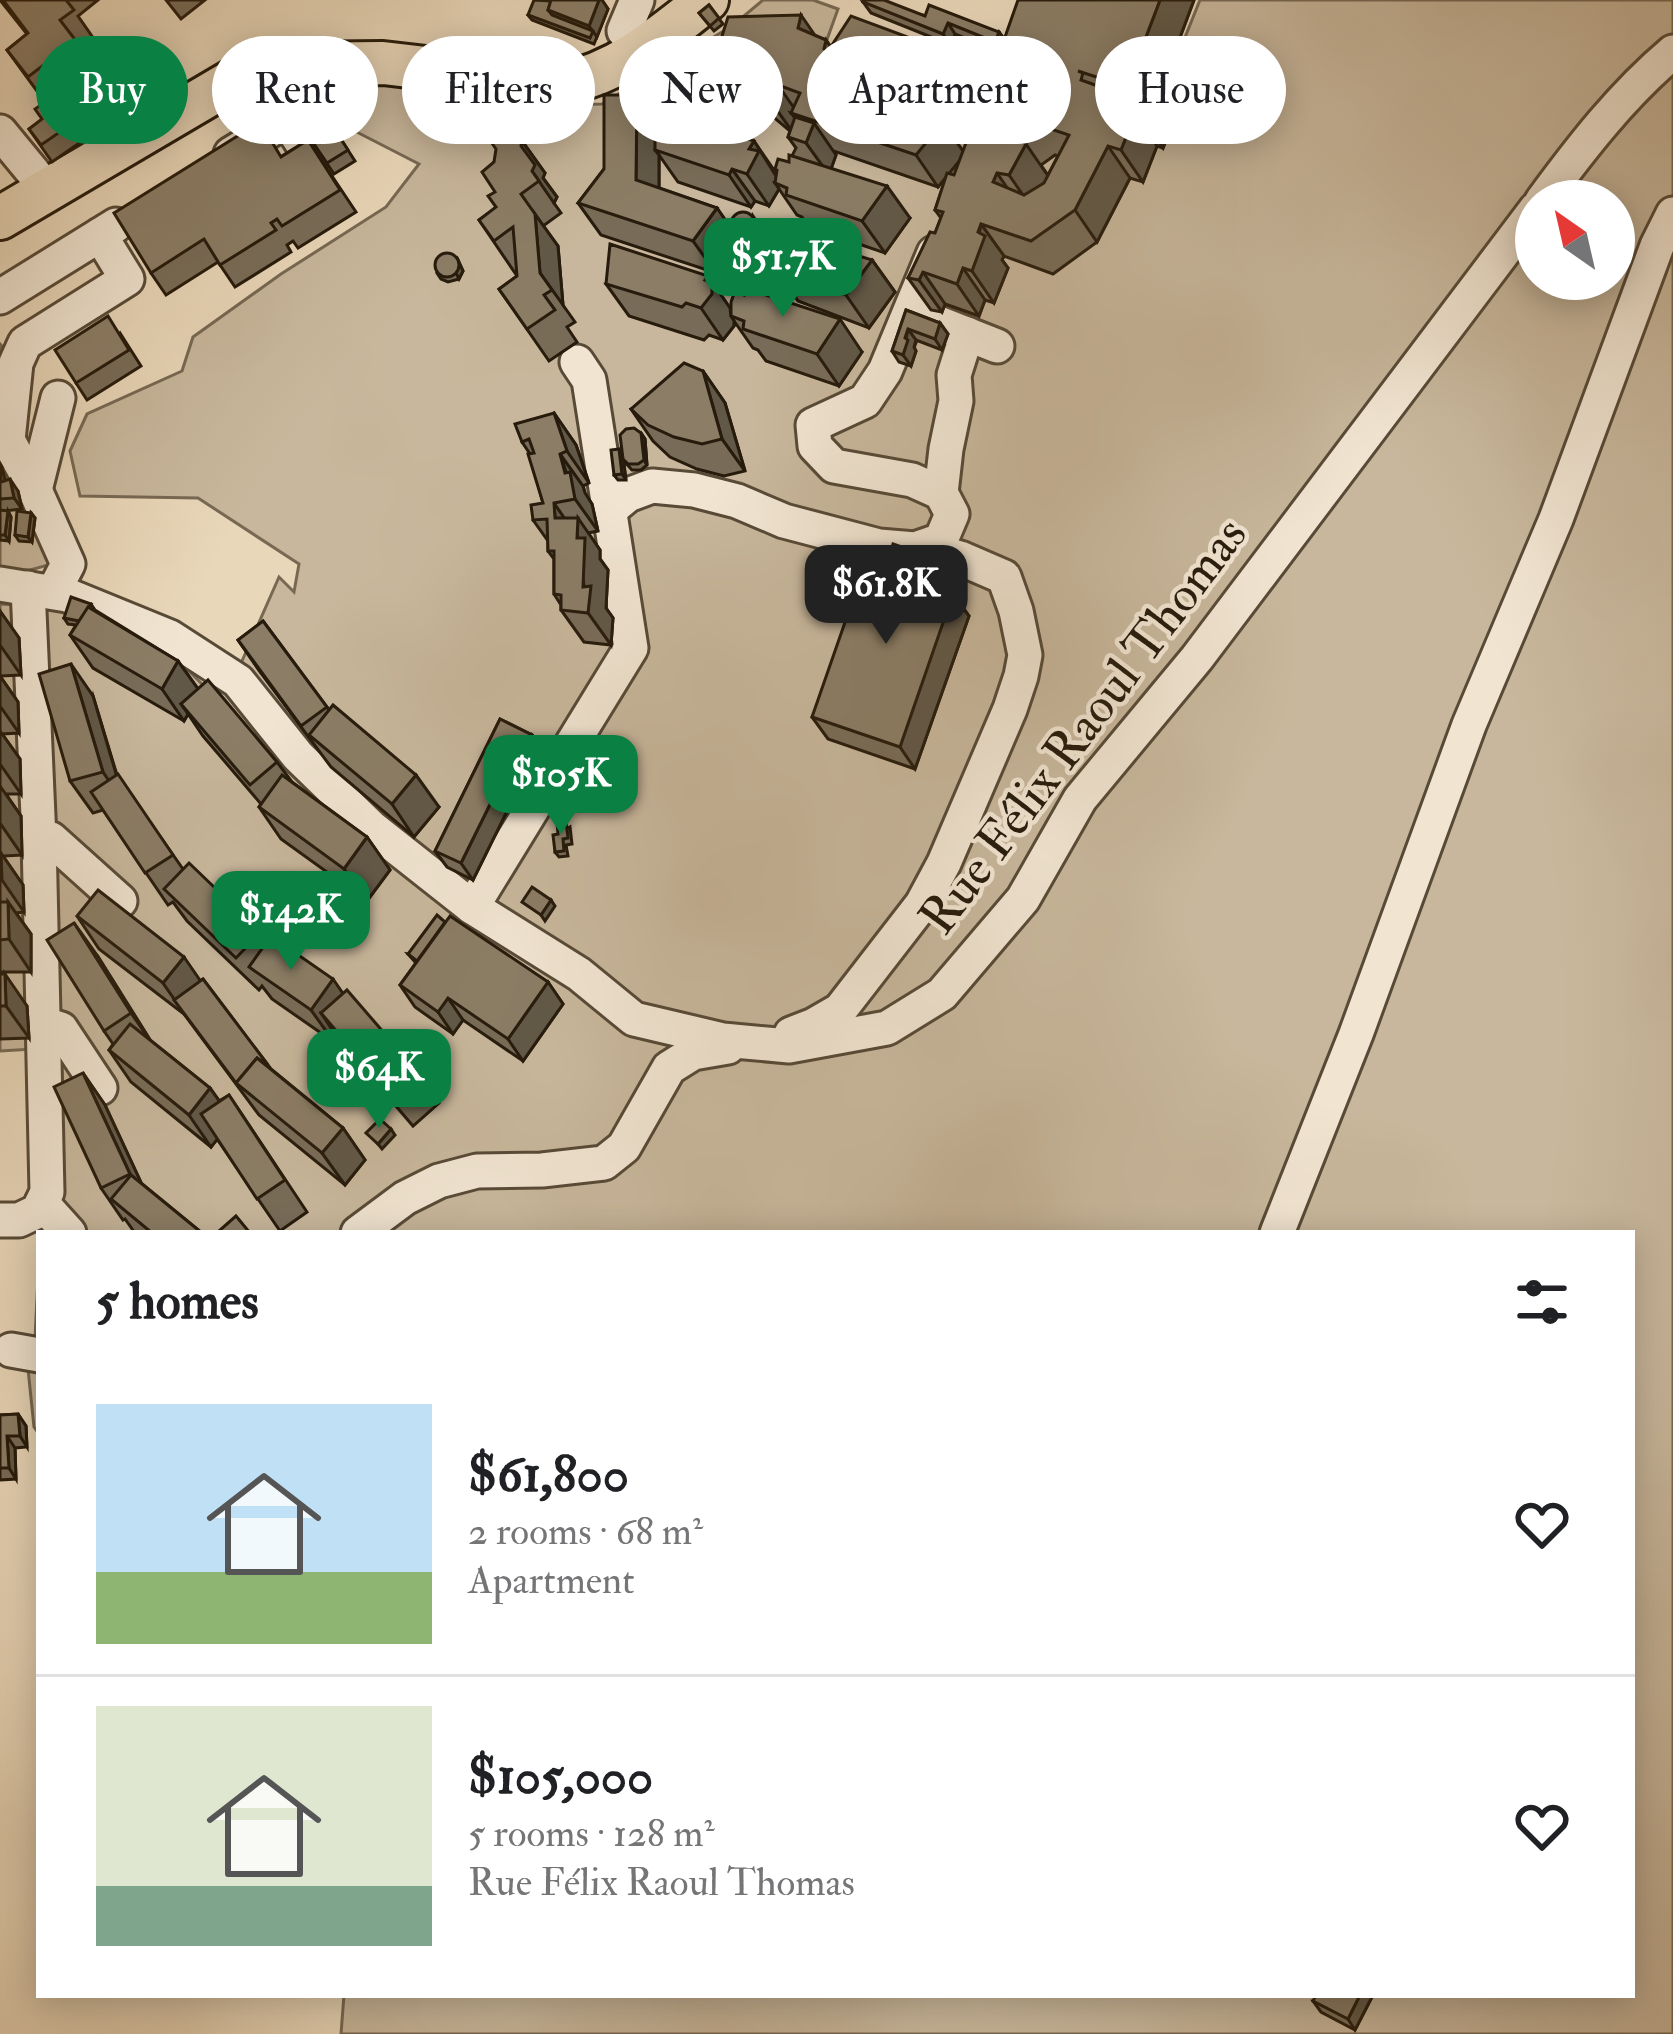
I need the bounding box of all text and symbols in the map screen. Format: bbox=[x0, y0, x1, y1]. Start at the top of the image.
chip: Buy bbox=[36, 36, 188, 144]
chip: Rent bbox=[212, 36, 378, 144]
chip: Filters bbox=[402, 36, 595, 144]
chip: New bbox=[619, 36, 783, 144]
chip: Apartment bbox=[807, 36, 1071, 144]
chip: House bbox=[1095, 36, 1286, 144]
north arrow bbox=[1515, 180, 1635, 300]
map controls bbox=[1515, 180, 1635, 300]
pin: $51.7K bbox=[685, 218, 881, 320]
text: $51.7K bbox=[731, 232, 835, 281]
street label: Rue Félix Raoul Thomas bbox=[906, 505, 1261, 947]
pin: $61.8K bbox=[788, 545, 984, 647]
text: $61.8K bbox=[832, 559, 940, 608]
pin: $105K bbox=[477, 735, 645, 837]
text: $105K bbox=[511, 749, 611, 798]
pin: $142K bbox=[207, 871, 375, 973]
text: $142K bbox=[239, 885, 343, 934]
pin: $64K bbox=[308, 1029, 450, 1131]
text: $64K bbox=[334, 1043, 424, 1092]
icon: filters bbox=[1509, 1269, 1575, 1335]
text: 5 homes bbox=[96, 1270, 259, 1334]
text: $61,800 bbox=[468, 1443, 629, 1507]
icon: home bbox=[192, 1452, 336, 1596]
icon: heart bbox=[1509, 1491, 1575, 1557]
text: 2 rooms · 68 m² bbox=[468, 1507, 703, 1556]
text: Apartment bbox=[468, 1556, 635, 1605]
text: $105,000 bbox=[468, 1745, 653, 1809]
icon: home bbox=[192, 1754, 336, 1898]
icon: heart bbox=[1509, 1793, 1575, 1859]
text: 5 rooms · 128 m² bbox=[468, 1809, 714, 1858]
text: Rue Félix Raoul Thomas bbox=[468, 1858, 855, 1907]

